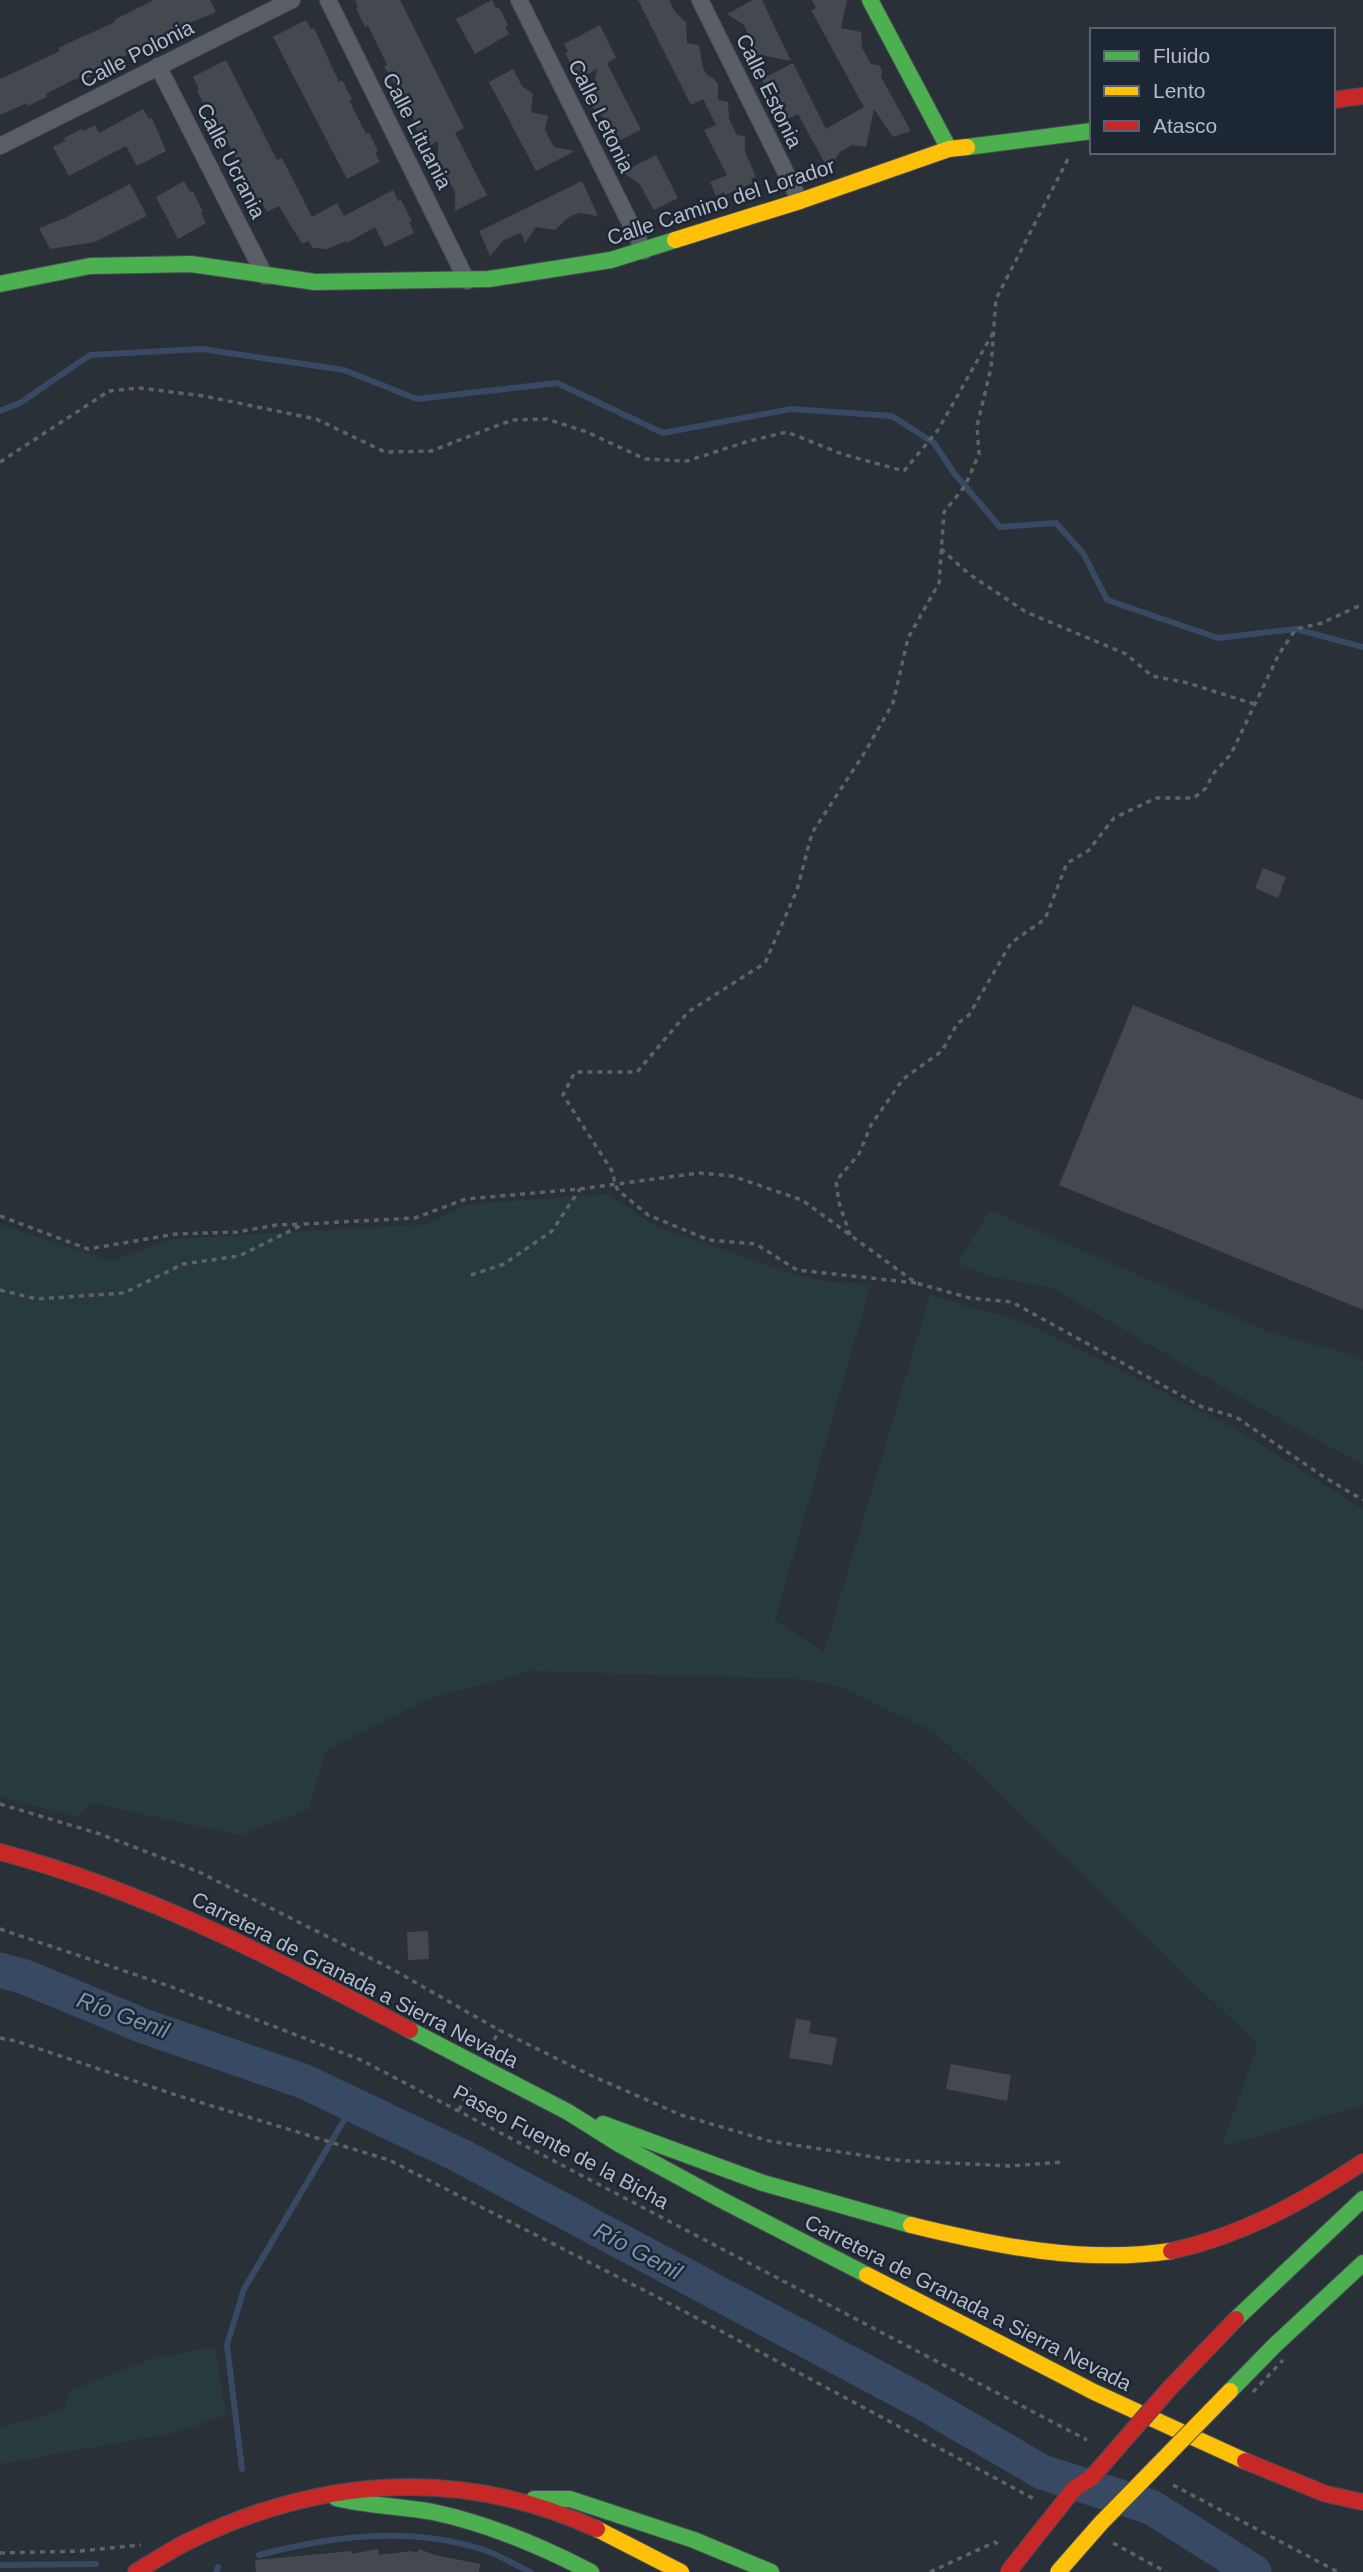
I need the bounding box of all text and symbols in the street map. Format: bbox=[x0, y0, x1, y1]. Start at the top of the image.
street label: Calle Polonia bbox=[76, 15, 197, 92]
legend bbox=[1090, 28, 1335, 154]
street label: Calle Estonia bbox=[732, 30, 807, 152]
text: Fluido bbox=[1153, 44, 1210, 67]
street label: Calle Letonia bbox=[564, 56, 639, 176]
street label: Calle Lituania bbox=[378, 69, 457, 193]
text: Lento bbox=[1153, 79, 1206, 102]
street label: Calle Ucrania bbox=[193, 99, 270, 222]
text: Atasco bbox=[1153, 114, 1217, 137]
street label: Calle Camino del Lorador bbox=[604, 154, 838, 249]
street label: Carretera de Granada a Sierra Nevada bbox=[188, 1887, 522, 2072]
water label: Río Genil bbox=[74, 1986, 173, 2044]
street label: Paseo Fuente de la Bicha bbox=[450, 2080, 673, 2213]
street label: Carretera de Granada a Sierra Nevada bbox=[801, 2210, 1135, 2395]
water label: Río Genil bbox=[590, 2217, 687, 2285]

